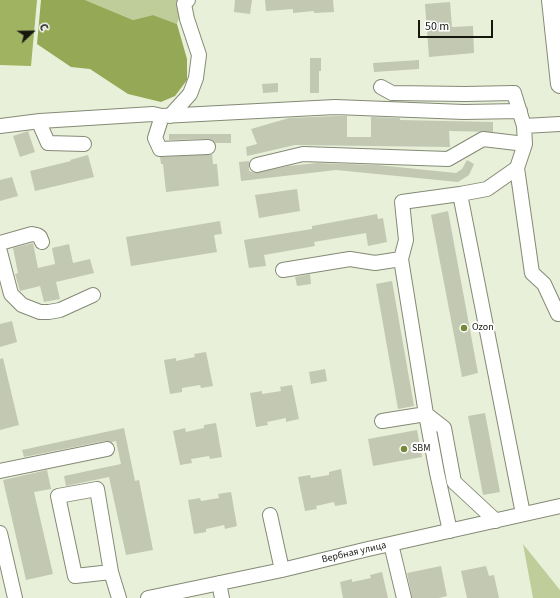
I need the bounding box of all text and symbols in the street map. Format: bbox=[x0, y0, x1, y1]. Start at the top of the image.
north arrow bbox=[12, 12, 52, 52]
scale bar bbox=[420, 12, 495, 38]
text: 50 m bbox=[425, 18, 449, 35]
text: С bbox=[35, 22, 52, 33]
place label: Ozon bbox=[472, 322, 494, 334]
marker: Ozon bbox=[459, 323, 469, 333]
place label: SBM bbox=[412, 443, 430, 455]
marker: SBM bbox=[399, 444, 409, 454]
street label: Вербная улица bbox=[321, 540, 387, 566]

